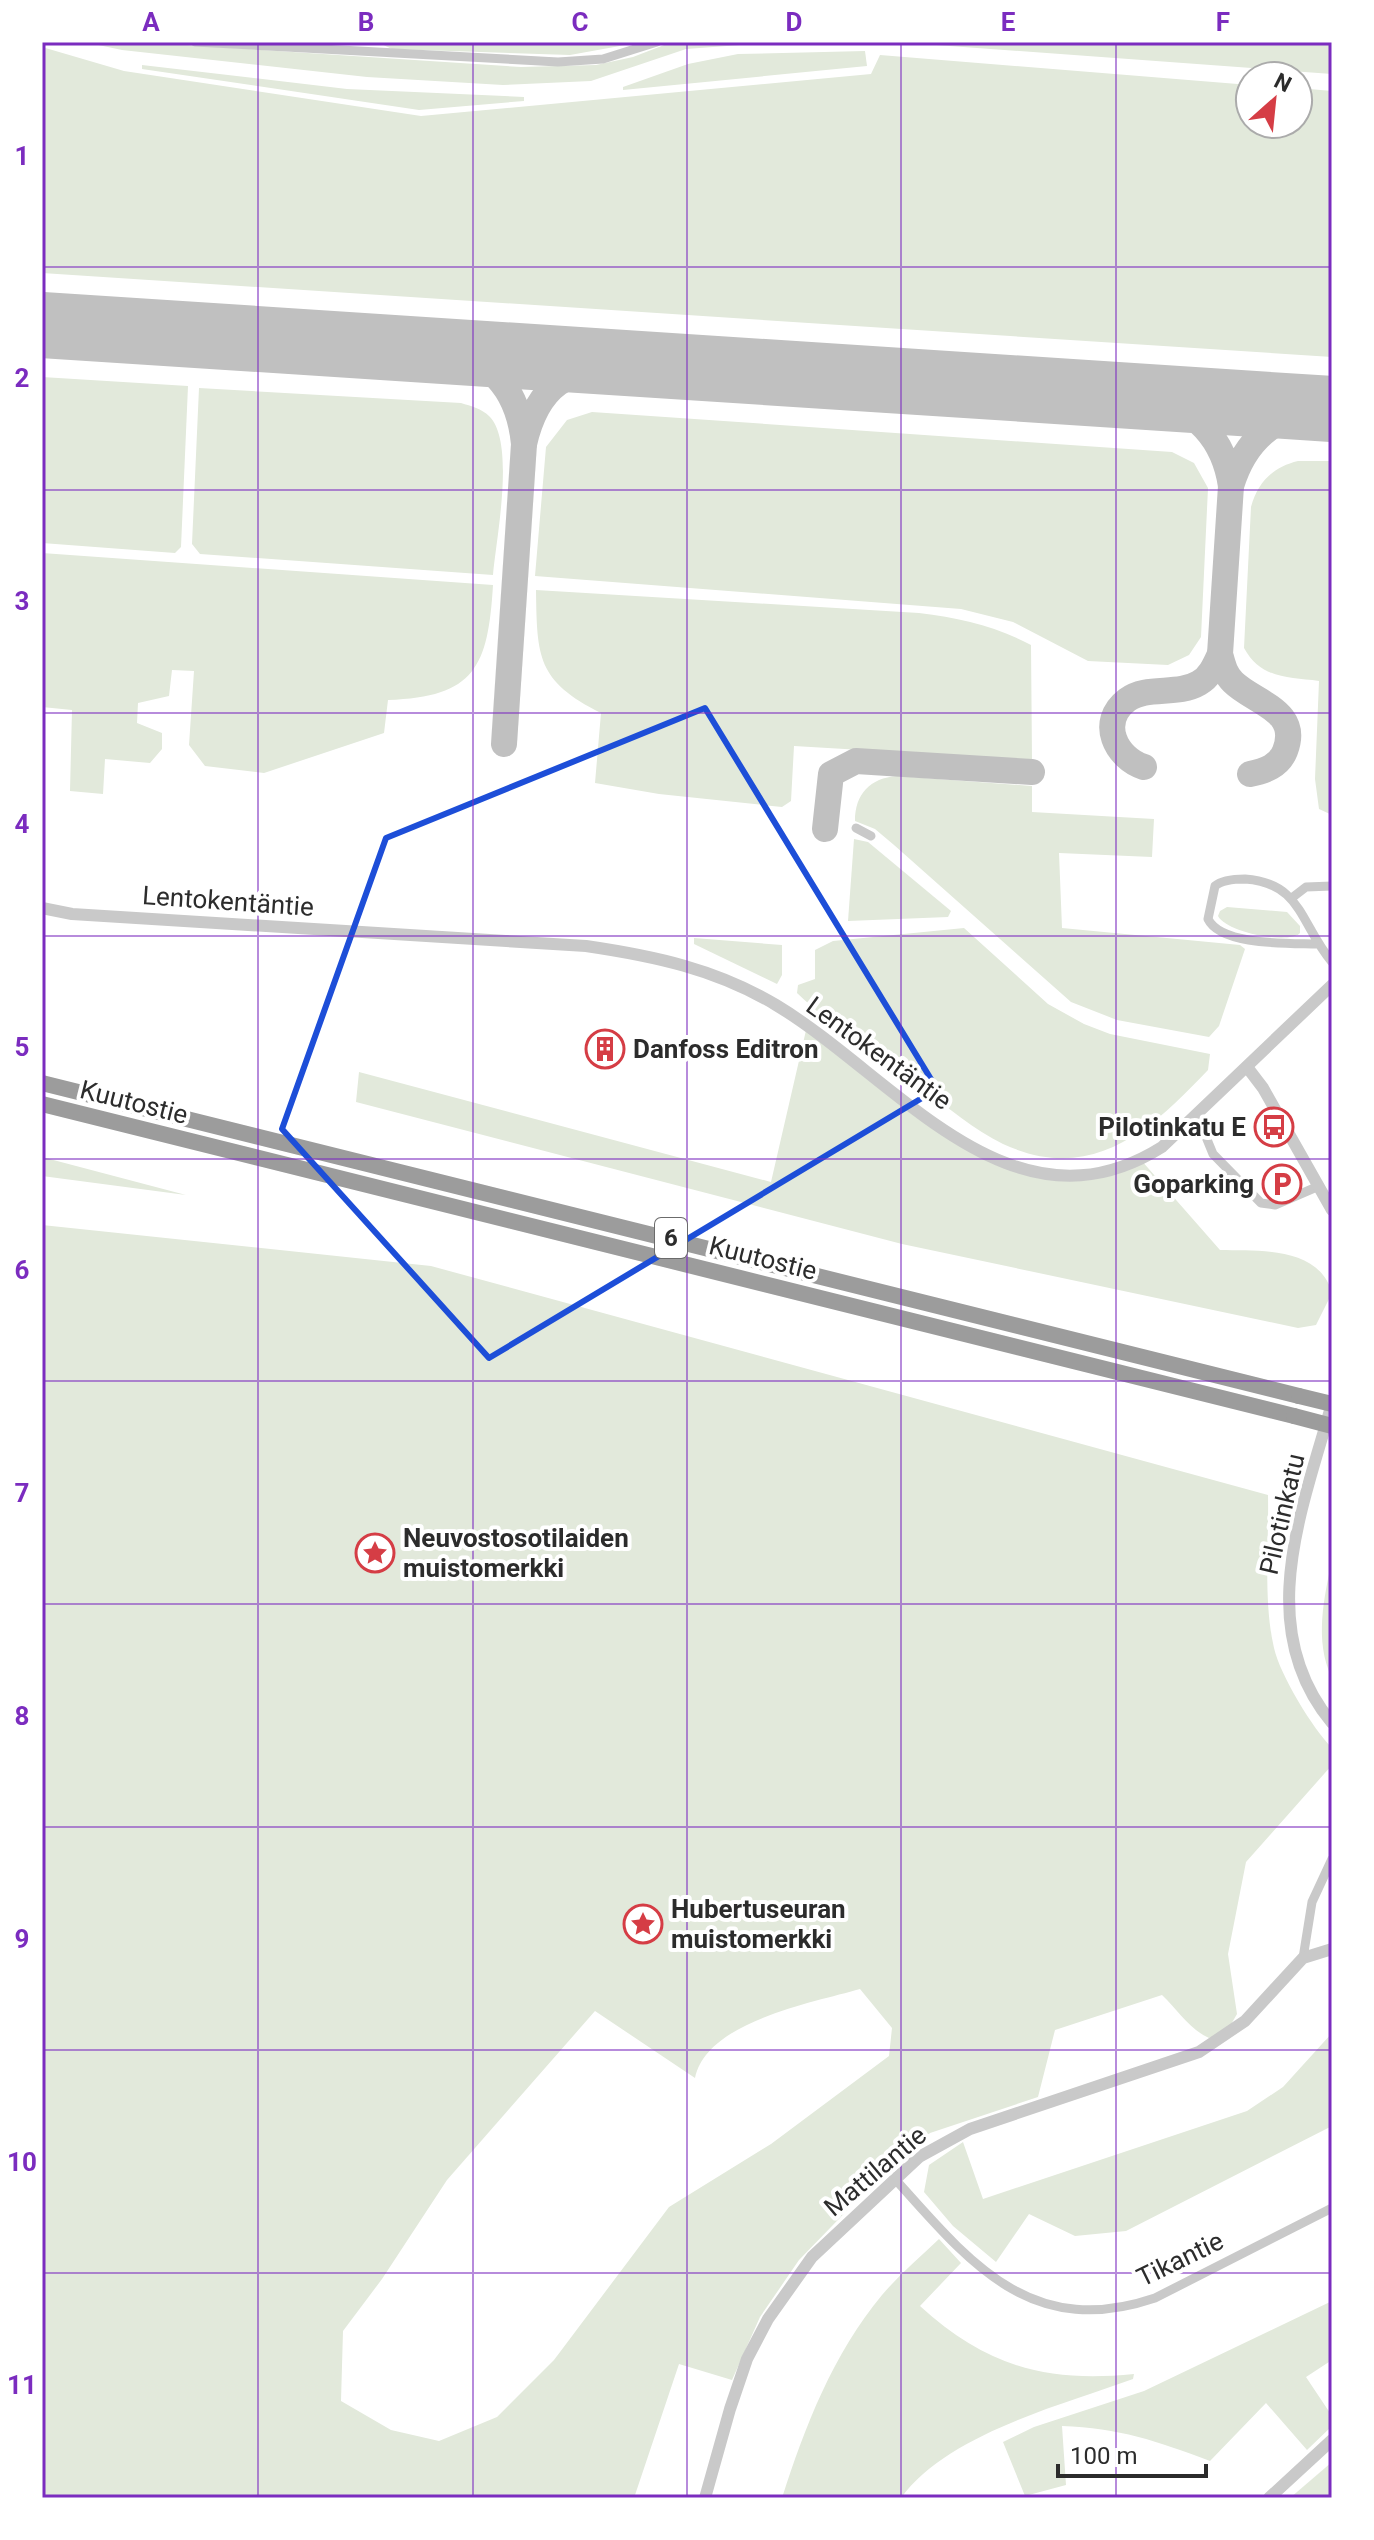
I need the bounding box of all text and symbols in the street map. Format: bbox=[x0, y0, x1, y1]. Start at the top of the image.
text: A bbox=[142, 7, 160, 37]
text: B bbox=[358, 7, 374, 37]
text: C bbox=[571, 7, 589, 37]
text: D bbox=[786, 7, 802, 37]
text: E bbox=[1001, 7, 1016, 37]
text: F bbox=[1216, 7, 1230, 37]
north arrow bbox=[1234, 60, 1314, 140]
text: N bbox=[1270, 68, 1295, 97]
text: 1 bbox=[15, 141, 29, 171]
text: 2 bbox=[15, 363, 29, 393]
text: 3 bbox=[15, 586, 29, 616]
text: 4 bbox=[15, 809, 30, 839]
street label: Lentokentäntie bbox=[141, 880, 315, 922]
street label: Lentokentäntie bbox=[801, 990, 957, 1116]
building icon: Danfoss Editron bbox=[584, 1028, 626, 1070]
text: 5 bbox=[15, 1032, 29, 1062]
place label: Danfoss Editron bbox=[633, 1034, 819, 1064]
street label: Kuutostie bbox=[77, 1074, 191, 1130]
bus stop icon: Pilotinkatu E bbox=[1253, 1106, 1295, 1148]
place label: Pilotinkatu E bbox=[1098, 1112, 1246, 1142]
parking icon: Goparking bbox=[1261, 1163, 1303, 1205]
place label: Goparking bbox=[1133, 1169, 1254, 1199]
road number: 6 bbox=[655, 1218, 687, 1258]
street label: Kuutostie bbox=[706, 1230, 820, 1286]
text: 6 bbox=[15, 1255, 30, 1285]
street label: Pilotinkatu bbox=[1254, 1451, 1310, 1577]
text: 7 bbox=[15, 1478, 29, 1508]
place label: Neuvostosotilaiden muistomerkki bbox=[403, 1523, 629, 1583]
place icon: Neuvostosotilaiden muistomerkki bbox=[354, 1532, 396, 1574]
text: 8 bbox=[15, 1701, 29, 1731]
place label: Hubertuseuran muistomerkki bbox=[671, 1894, 846, 1954]
place icon: Hubertuseuran muistomerkki bbox=[622, 1903, 664, 1945]
text: 9 bbox=[15, 1924, 29, 1954]
street label: Mattilantie bbox=[818, 2120, 932, 2222]
text: 10 bbox=[7, 2147, 37, 2177]
street label: Tikantie bbox=[1132, 2225, 1228, 2293]
text: 11 bbox=[7, 2370, 37, 2400]
scale bar bbox=[1058, 2428, 1206, 2478]
text: 100 m bbox=[1070, 2442, 1137, 2470]

